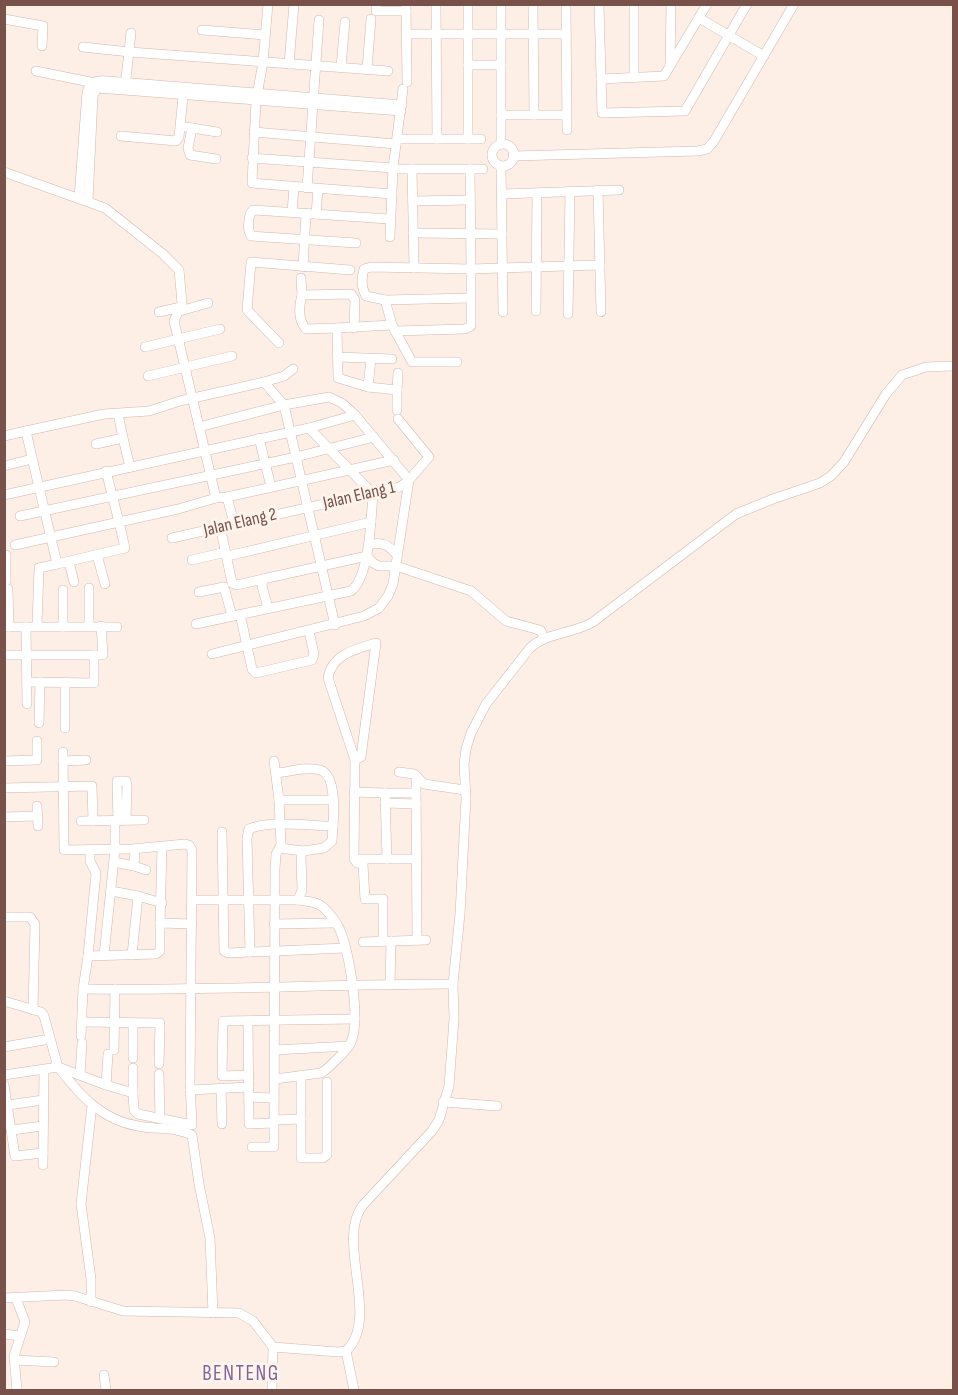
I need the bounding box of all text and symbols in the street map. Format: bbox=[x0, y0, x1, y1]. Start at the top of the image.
street label: Jalan Elang 1 bbox=[320, 476, 398, 514]
street label: Jalan Elang 2 bbox=[200, 503, 279, 541]
district label: BENTENG bbox=[202, 1361, 280, 1386]

